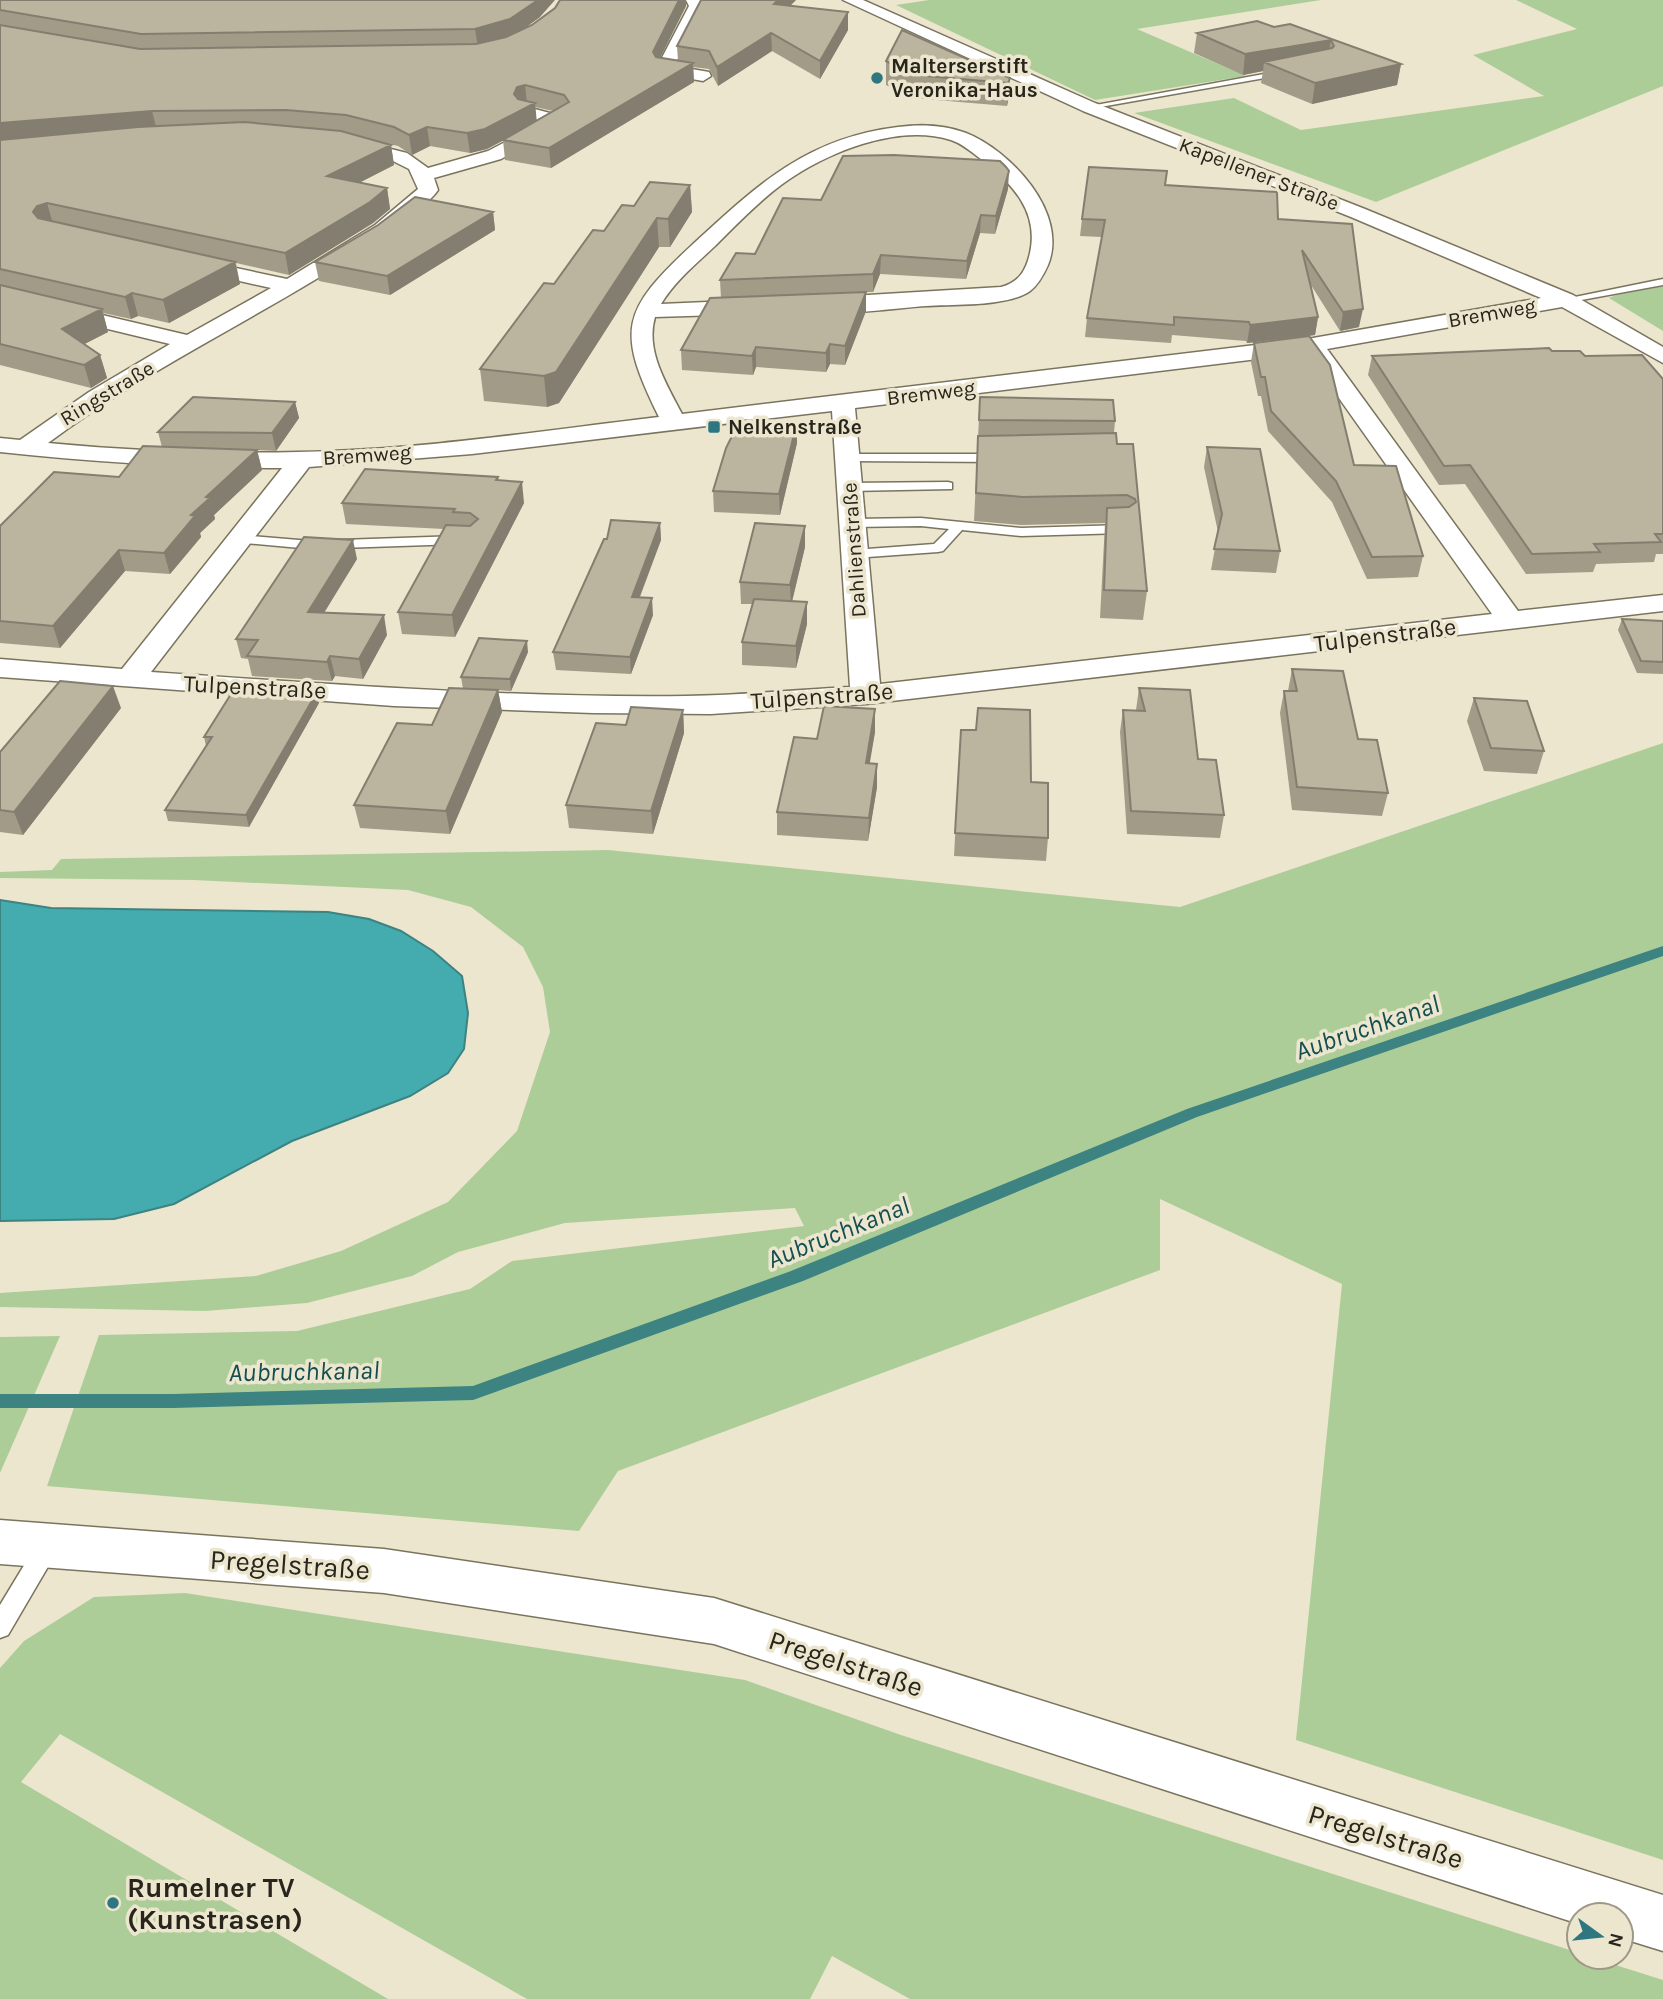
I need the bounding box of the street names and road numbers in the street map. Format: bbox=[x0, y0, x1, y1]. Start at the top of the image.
street label: Kapellener Straße bbox=[1176, 132, 1342, 216]
street label: Bremweg bbox=[1446, 293, 1538, 333]
street label: Ringstraße bbox=[56, 356, 158, 430]
street label: Bremweg bbox=[885, 376, 977, 410]
street label: Bremweg bbox=[322, 440, 412, 470]
street label: Dahlienstraße bbox=[837, 482, 871, 618]
street label: Tulpenstraße bbox=[1312, 612, 1458, 658]
street label: Tulpenstraße bbox=[183, 669, 327, 705]
street label: Tulpenstraße bbox=[750, 677, 894, 715]
street label: Pregelstraße bbox=[209, 1542, 371, 1587]
street label: Pregelstraße bbox=[764, 1623, 927, 1704]
street label: Pregelstraße bbox=[1304, 1797, 1467, 1876]

